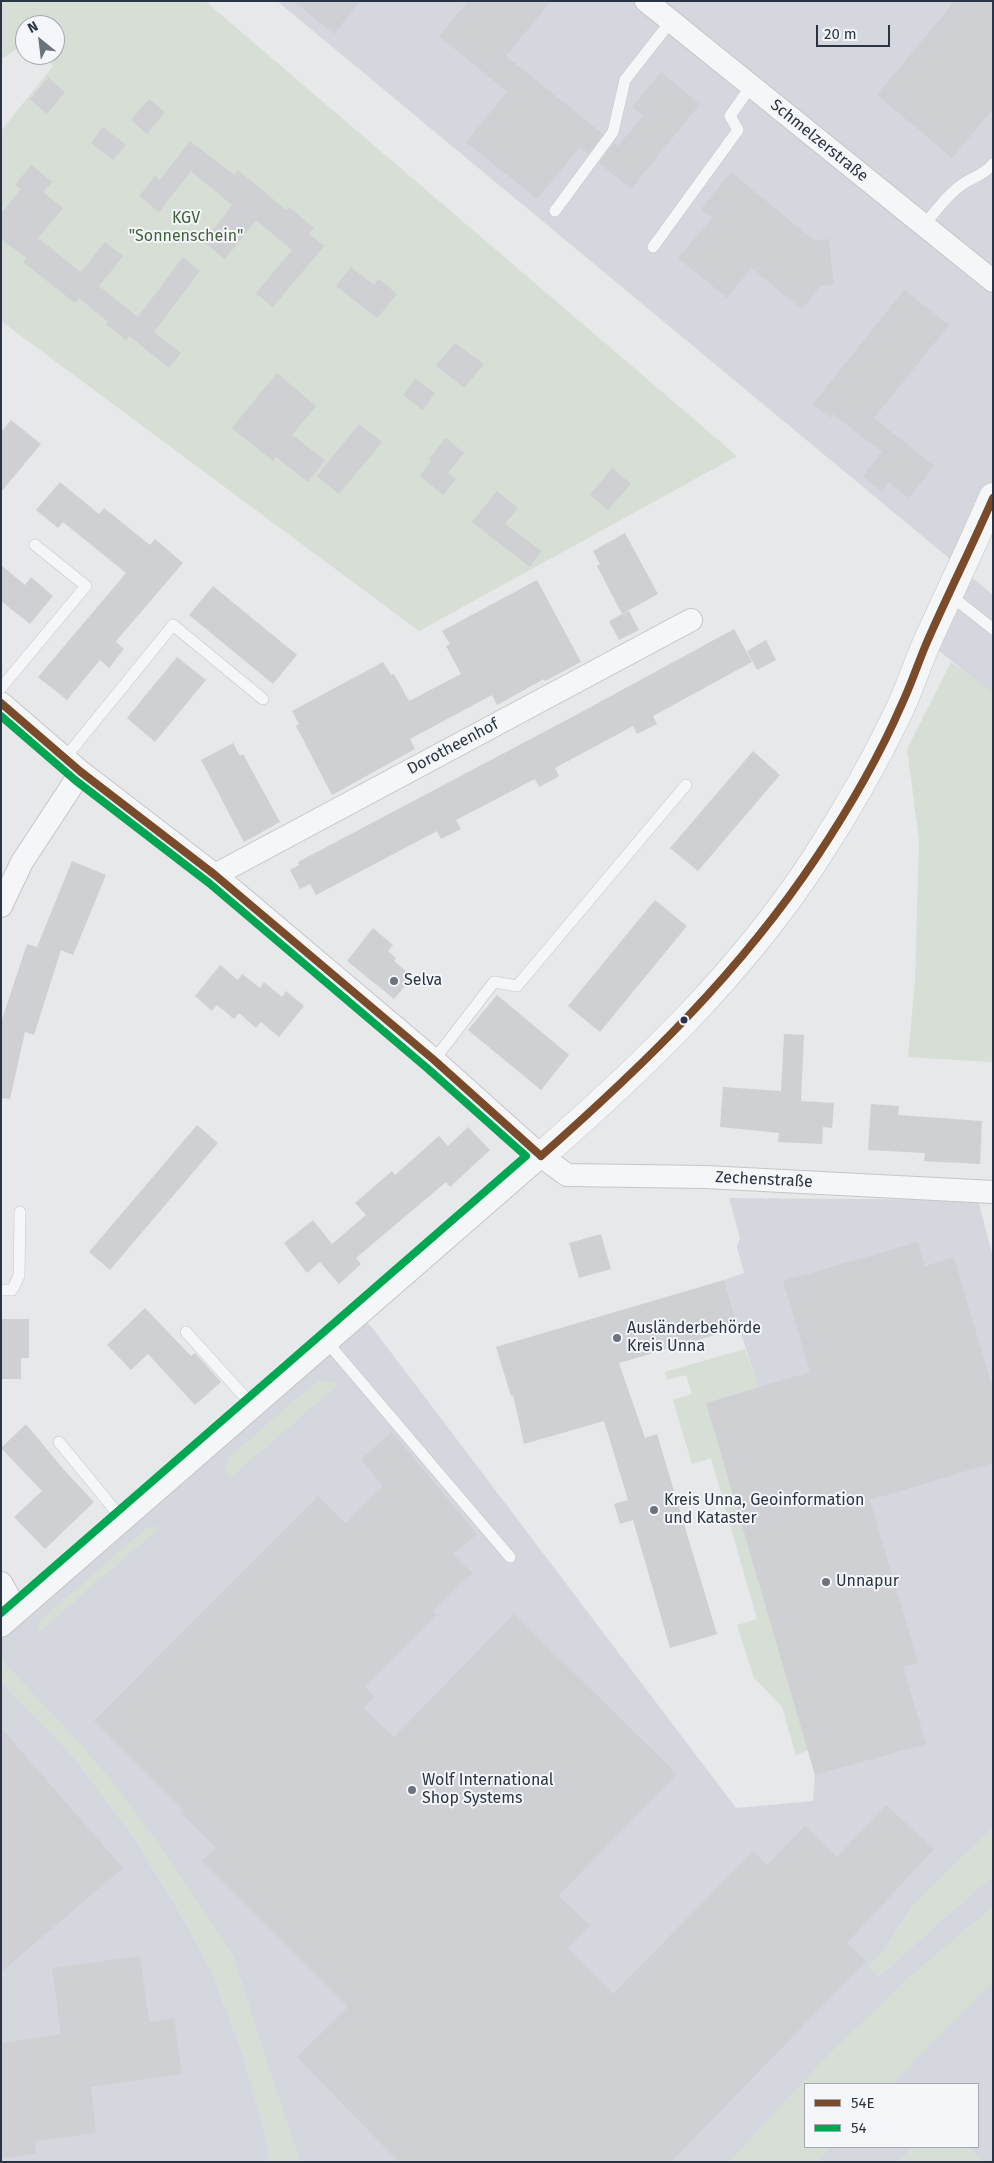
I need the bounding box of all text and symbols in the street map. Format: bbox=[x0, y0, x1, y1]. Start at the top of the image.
north arrow bbox=[15, 15, 65, 65]
scale bar bbox=[819, 15, 893, 47]
text: N bbox=[25, 18, 41, 37]
text: 20 m bbox=[824, 25, 857, 43]
street label: Schmelzerstraße bbox=[766, 96, 872, 186]
park label: KGV "Sonnenschein" bbox=[129, 209, 243, 247]
street label: Dorotheenhof bbox=[404, 715, 502, 779]
place label: Selva bbox=[404, 971, 442, 991]
marker: Selva bbox=[388, 975, 400, 987]
unlabelled marker bbox=[679, 1015, 689, 1025]
street label: Zechenstraße bbox=[715, 1168, 813, 1192]
place label: Ausländerbehörde Kreis Unna bbox=[627, 1319, 761, 1357]
marker: Ausländerbehörde Kreis Unna bbox=[611, 1332, 623, 1344]
place label: Kreis Unna, Geoinformation und Kataster bbox=[664, 1491, 864, 1529]
marker: Kreis Unna, Geoinformation und Kataster bbox=[648, 1504, 660, 1516]
place label: Unnapur bbox=[836, 1572, 899, 1592]
marker: Unnapur bbox=[820, 1576, 832, 1588]
place label: Wolf International Shop Systems bbox=[422, 1771, 554, 1809]
marker: Wolf International Shop Systems bbox=[406, 1784, 418, 1796]
legend bbox=[804, 2083, 979, 2148]
text: 54E bbox=[851, 2094, 875, 2112]
text: 54 bbox=[851, 2119, 867, 2137]

